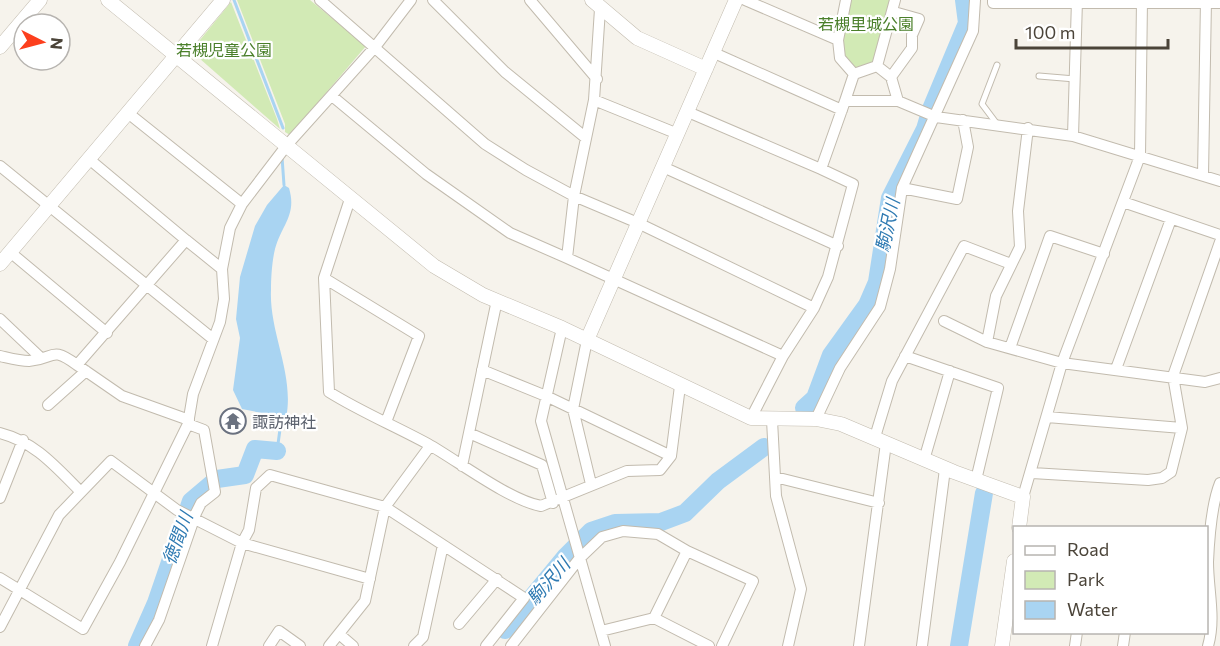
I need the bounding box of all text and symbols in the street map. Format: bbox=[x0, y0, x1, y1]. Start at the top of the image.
north arrow bbox=[12, 12, 72, 72]
scale bar bbox=[1016, 12, 1168, 50]
park label: 若槻里城公園 bbox=[818, 14, 914, 33]
text: 100 m bbox=[1025, 21, 1075, 43]
text: N bbox=[47, 37, 67, 51]
park label: 若槻児童公園 bbox=[176, 40, 272, 59]
water label: 駒沢川 bbox=[871, 194, 904, 254]
temple icon: 諏訪神社 bbox=[218, 406, 248, 436]
place label: 諏訪神社 bbox=[252, 412, 316, 431]
water label: 徳間川 bbox=[157, 507, 197, 567]
legend bbox=[1013, 526, 1208, 634]
text: Road bbox=[1067, 538, 1109, 560]
water label: 駒沢川 bbox=[522, 552, 575, 609]
text: Park bbox=[1067, 568, 1105, 590]
text: Water bbox=[1067, 598, 1118, 620]

